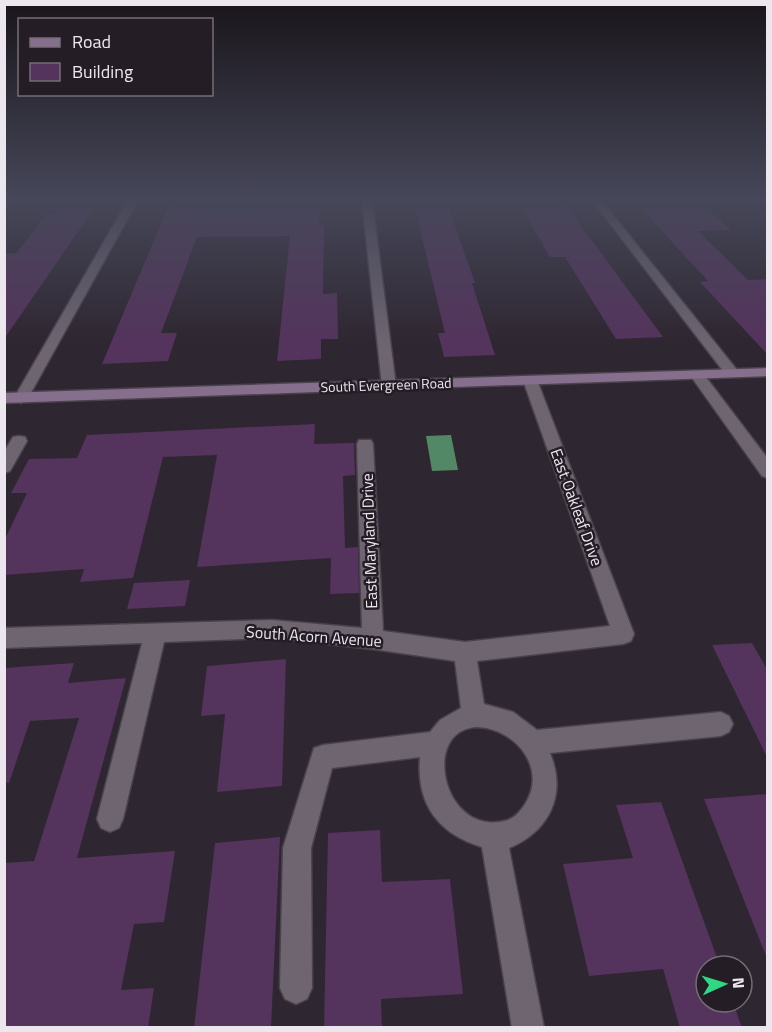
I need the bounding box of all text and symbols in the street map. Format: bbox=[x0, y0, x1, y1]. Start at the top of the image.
legend bbox=[18, 18, 213, 96]
text: Road bbox=[72, 28, 111, 55]
text: Building bbox=[72, 58, 133, 85]
street label: South Evergreen Road bbox=[320, 372, 452, 397]
street label: East Oakleaf Drive bbox=[545, 445, 609, 569]
street label: East Maryland Drive bbox=[355, 473, 383, 609]
street label: South Acorn Avenue bbox=[245, 619, 383, 653]
north arrow bbox=[694, 954, 754, 1014]
text: N bbox=[727, 977, 751, 989]

